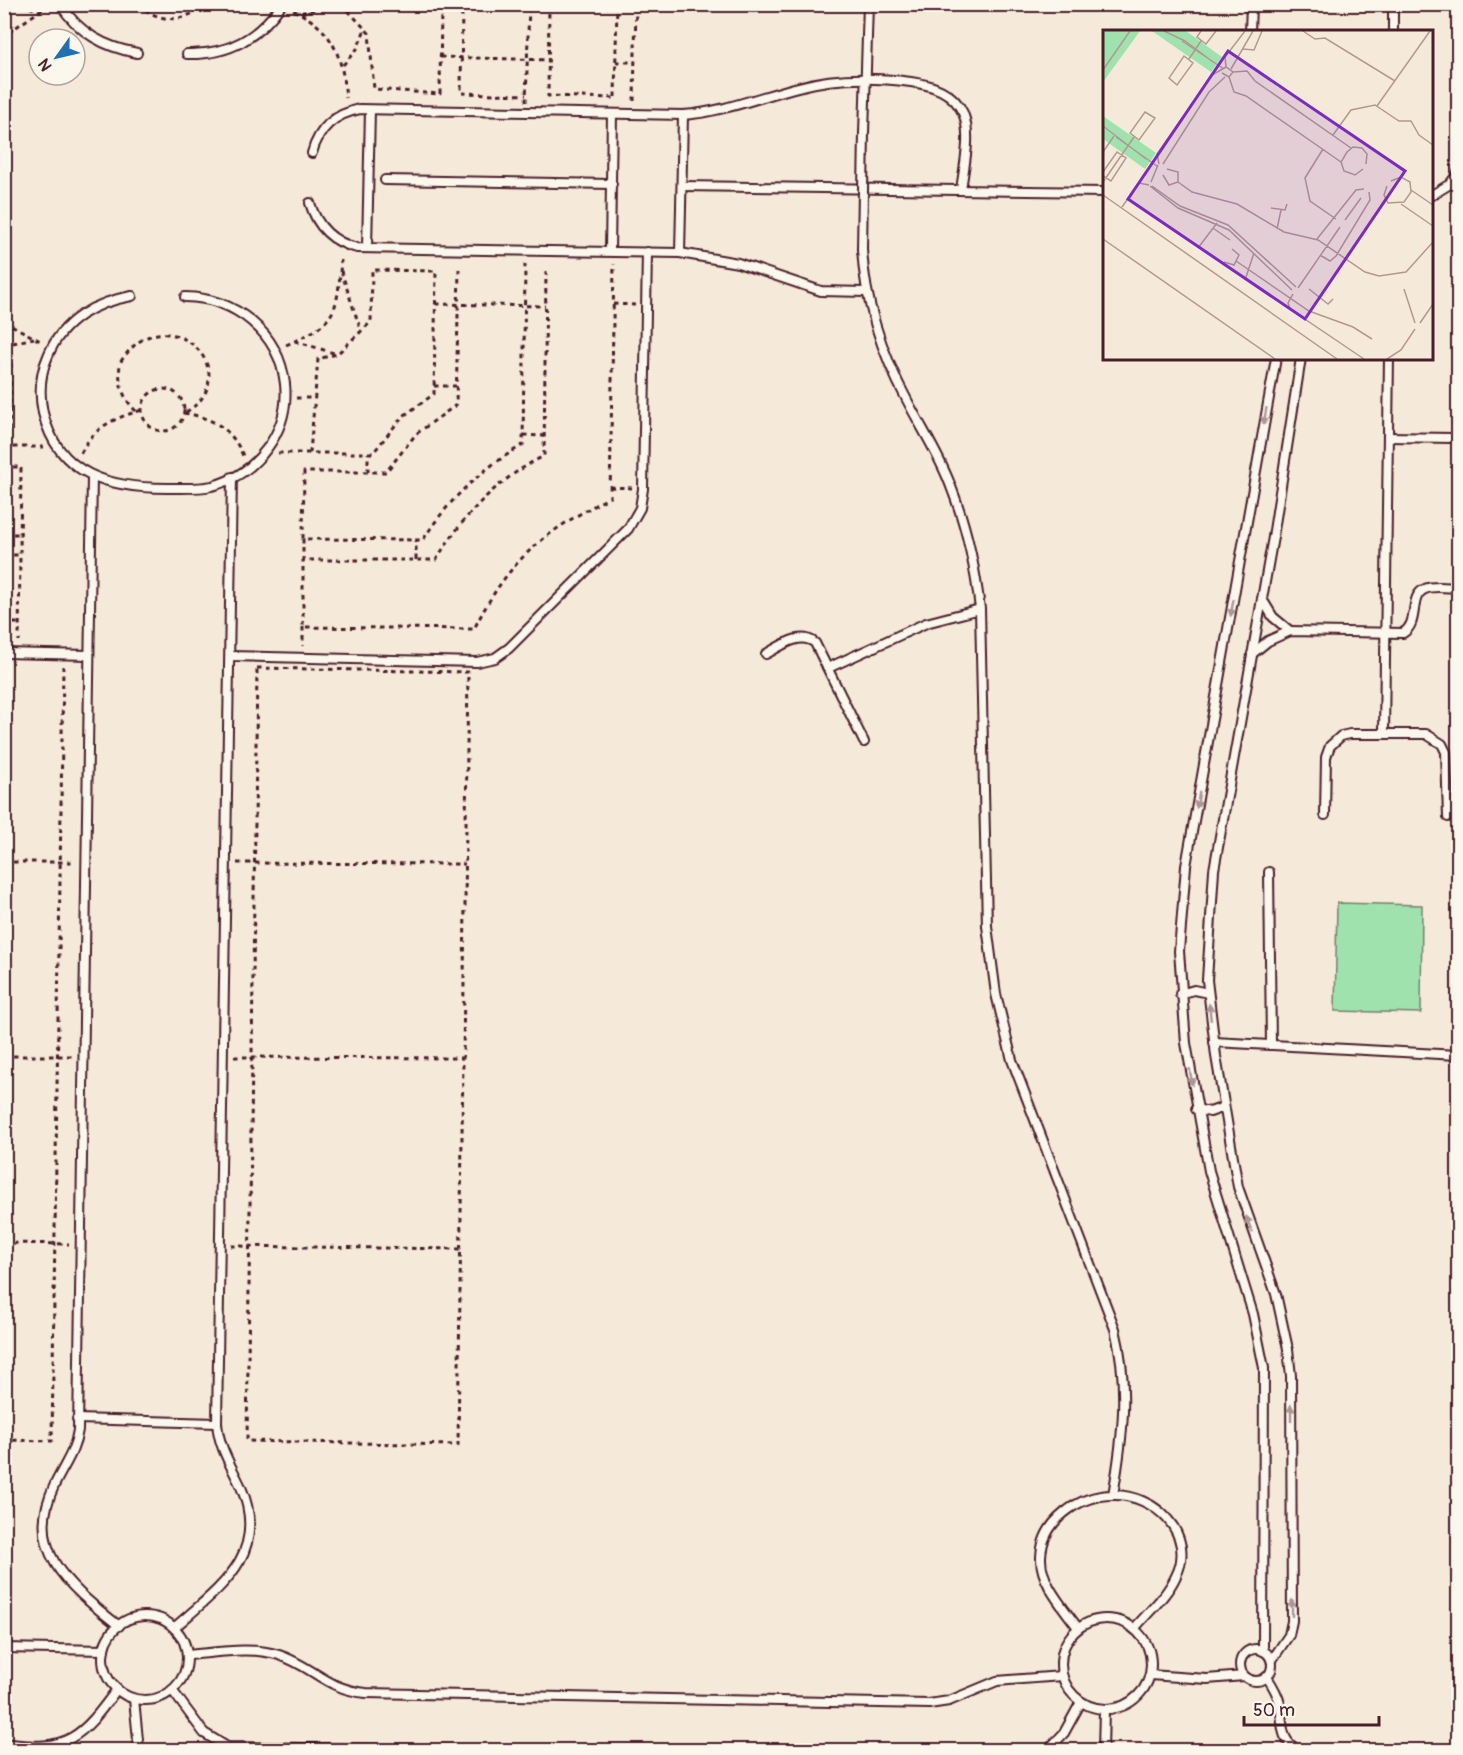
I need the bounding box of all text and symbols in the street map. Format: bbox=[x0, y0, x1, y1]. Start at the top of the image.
north arrow bbox=[27, 27, 87, 87]
inset map bbox=[1103, 30, 1433, 360]
text: N bbox=[34, 55, 57, 75]
one-way arrow bbox=[1261, 407, 1270, 426]
one-way arrow bbox=[1227, 599, 1236, 618]
one-way arrow bbox=[1193, 791, 1202, 810]
one-way arrow bbox=[1205, 1003, 1215, 1022]
one-way arrow bbox=[1187, 1068, 1196, 1087]
one-way arrow bbox=[1244, 1215, 1254, 1233]
one-way arrow bbox=[1286, 1403, 1296, 1422]
one-way arrow bbox=[1287, 1598, 1297, 1617]
scale bar bbox=[1244, 1689, 1379, 1727]
text: 50 m bbox=[1253, 1699, 1295, 1722]

